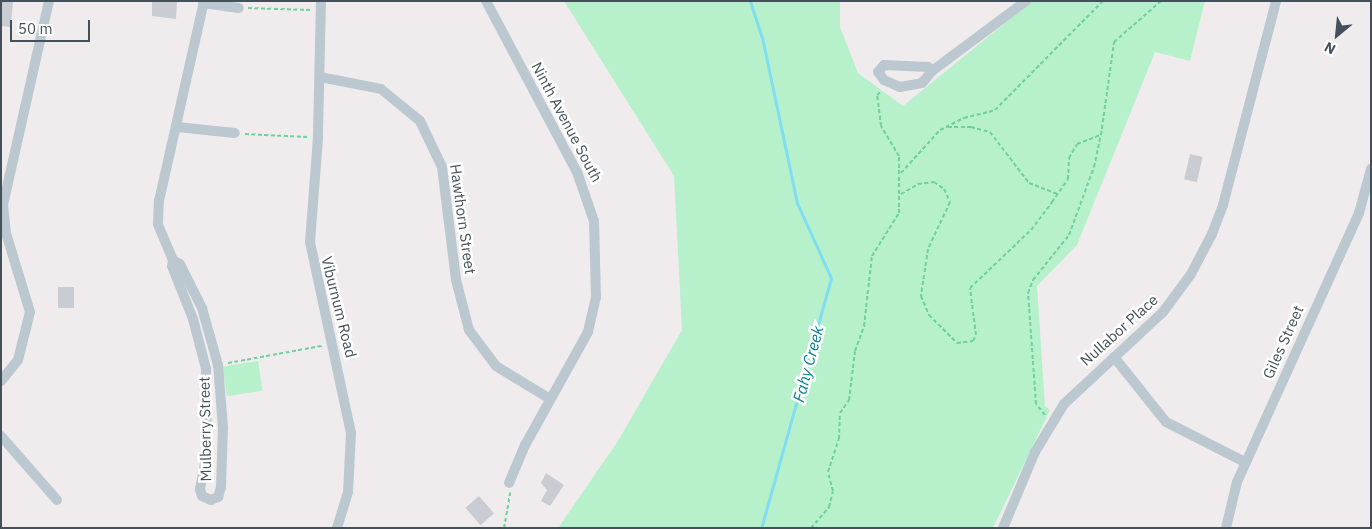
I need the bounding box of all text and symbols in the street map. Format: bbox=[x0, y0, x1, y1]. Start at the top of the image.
scale bar bbox=[12, 10, 92, 42]
north arrow bbox=[1312, 10, 1362, 60]
text: 50 m bbox=[18, 19, 53, 38]
text: N bbox=[1321, 38, 1339, 59]
street label: Ninth Avenue South bbox=[528, 59, 606, 185]
street label: Hawthorn Street bbox=[446, 163, 480, 275]
street label: Viburnum Road bbox=[318, 254, 360, 360]
street label: Nullabor Place bbox=[1076, 290, 1162, 370]
street label: Giles Street bbox=[1259, 302, 1307, 382]
water label: Fahy Creek bbox=[789, 324, 827, 404]
street label: Mulberry Street bbox=[195, 376, 215, 482]

